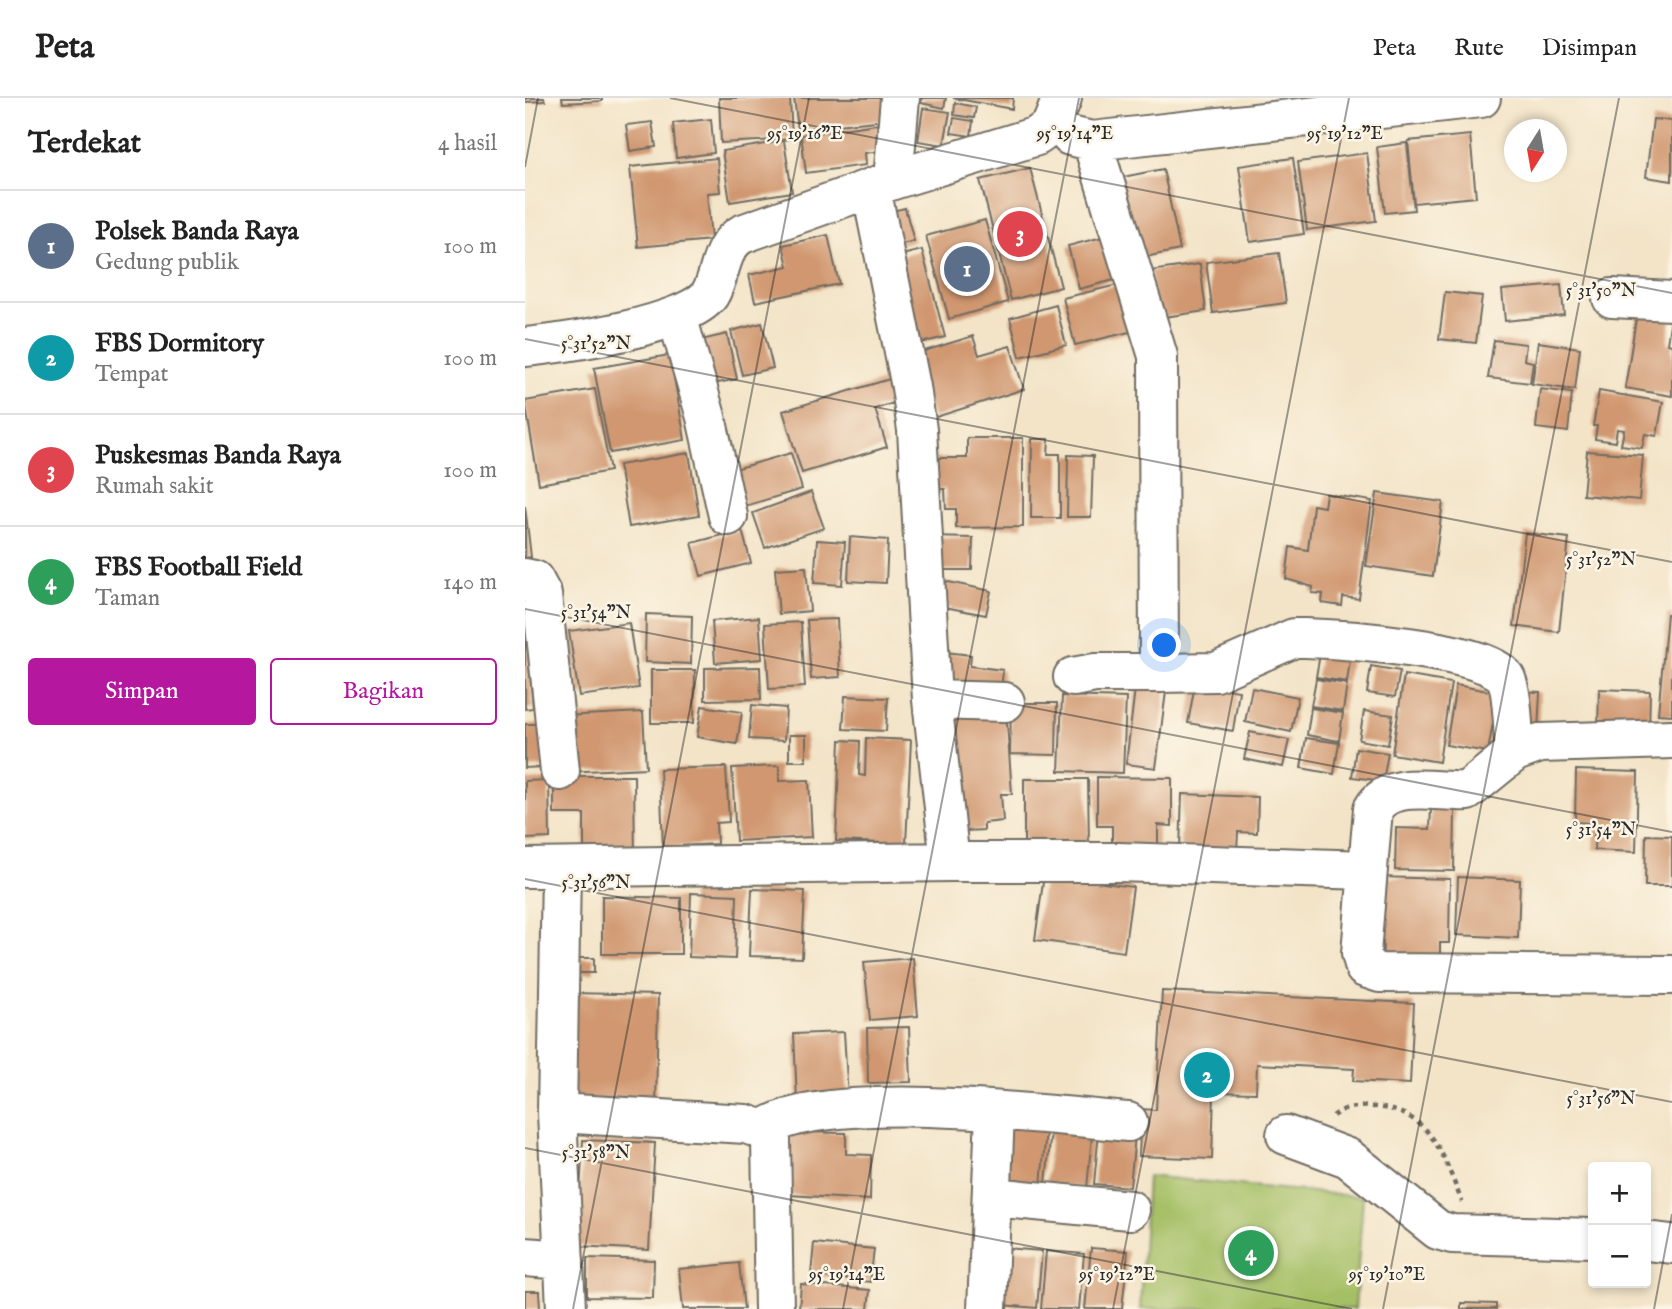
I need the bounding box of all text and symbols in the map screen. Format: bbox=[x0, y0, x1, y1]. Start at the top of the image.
text: Peta bbox=[35, 27, 94, 69]
text: Peta bbox=[1373, 33, 1416, 64]
text: Rute bbox=[1454, 33, 1504, 64]
text: Disimpan bbox=[1542, 33, 1637, 64]
north arrow bbox=[1504, 119, 1567, 182]
text: 95°19'16"E bbox=[766, 123, 843, 146]
text: 95°19'14"E bbox=[1036, 123, 1113, 146]
text: 95°19'12"E bbox=[1306, 123, 1383, 146]
text: Terdekat bbox=[28, 125, 141, 163]
text: 4 hasil bbox=[438, 129, 497, 158]
pin: 3 bbox=[997, 208, 1043, 260]
text: Polsek Banda Raya bbox=[95, 215, 299, 248]
text: 1 bbox=[47, 232, 55, 261]
text: 100 m bbox=[443, 232, 497, 261]
pin: 1 bbox=[944, 243, 990, 295]
text: Gedung publik bbox=[95, 248, 239, 277]
text: 5°31'50"N bbox=[1566, 280, 1637, 303]
text: FBS Dormitory bbox=[95, 327, 264, 360]
text: 5°31'52"N bbox=[561, 333, 631, 356]
text: 2 bbox=[46, 344, 56, 373]
text: 100 m bbox=[443, 344, 497, 373]
text: Tempat bbox=[95, 360, 168, 389]
text: Puskesmas Banda Raya bbox=[95, 439, 341, 472]
text: 3 bbox=[47, 456, 55, 485]
text: 100 m bbox=[443, 456, 497, 485]
text: Rumah sakit bbox=[95, 472, 214, 501]
text: 5°31'52"N bbox=[1566, 549, 1636, 572]
text: FBS Football Field bbox=[95, 551, 302, 584]
text: 4 bbox=[45, 568, 57, 597]
text: 140 m bbox=[443, 568, 497, 597]
text: Taman bbox=[95, 584, 160, 613]
text: 5°31'54"N bbox=[561, 602, 632, 625]
your location bbox=[1147, 628, 1181, 662]
button: Simpan bbox=[28, 658, 256, 725]
button: Bagikan bbox=[270, 658, 497, 725]
text: 5°31'54"N bbox=[1566, 819, 1637, 842]
text: 5°31'56"N bbox=[561, 872, 631, 895]
pin: 2 bbox=[1184, 1049, 1230, 1101]
text: 5°31'56"N bbox=[1566, 1088, 1636, 1111]
text: 5°31'58"N bbox=[562, 1142, 631, 1165]
map controls bbox=[1588, 1162, 1651, 1288]
button: + bbox=[1588, 1162, 1651, 1225]
button: − bbox=[1588, 1225, 1651, 1288]
pin: 4 bbox=[1228, 1227, 1274, 1279]
text: 95°19'14"E bbox=[808, 1264, 885, 1287]
text: 95°19'12"E bbox=[1078, 1264, 1155, 1287]
text: 95°19'10"E bbox=[1348, 1264, 1425, 1287]

